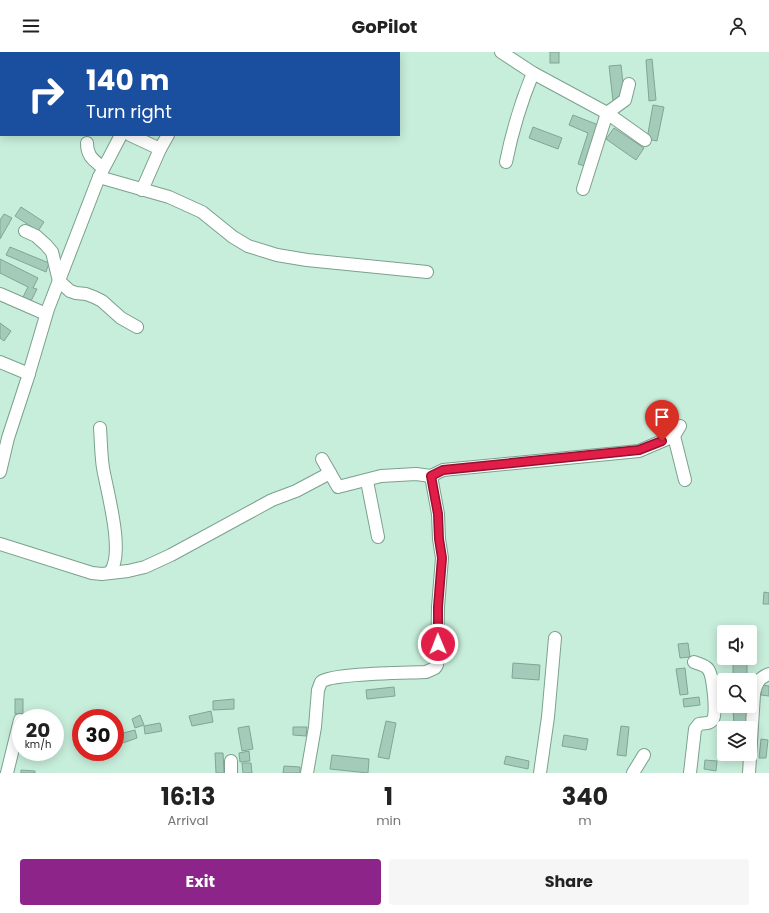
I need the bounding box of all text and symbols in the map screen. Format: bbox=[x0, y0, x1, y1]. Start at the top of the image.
text: GoPilot bbox=[352, 14, 417, 39]
icon: menu bbox=[20, 15, 42, 37]
icon: person bbox=[727, 15, 749, 37]
text: 140 m bbox=[86, 61, 169, 100]
icon: right bbox=[20, 68, 72, 120]
text: Turn right bbox=[86, 99, 172, 124]
pin bbox=[645, 400, 679, 441]
icon: arrive bbox=[651, 406, 673, 428]
position arrow bbox=[417, 623, 459, 665]
map controls bbox=[717, 625, 757, 761]
button: sound bbox=[717, 625, 757, 665]
button: search bbox=[717, 673, 757, 713]
speed limit sign: 30 bbox=[72, 709, 124, 761]
text: 20 bbox=[26, 716, 50, 744]
button: layers bbox=[717, 721, 757, 761]
text: km/h bbox=[25, 737, 51, 752]
text: 16:13 bbox=[161, 780, 215, 813]
text: 1 bbox=[384, 780, 393, 813]
text: 340 bbox=[562, 780, 608, 813]
text: Arrival bbox=[168, 811, 209, 830]
text: min bbox=[376, 811, 401, 830]
text: m bbox=[578, 811, 592, 830]
button: Exit bbox=[20, 859, 381, 905]
button: Share bbox=[389, 859, 749, 905]

